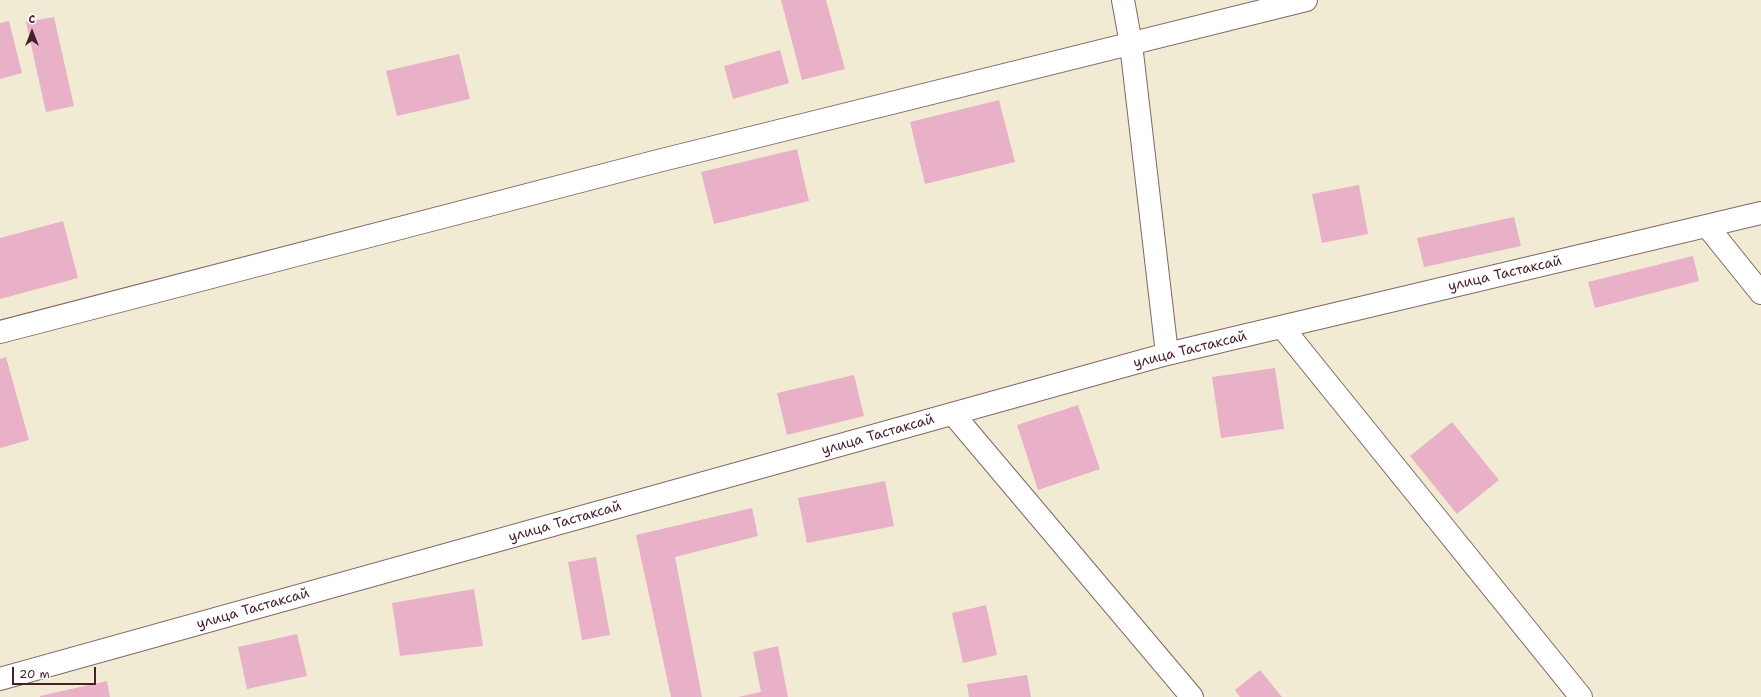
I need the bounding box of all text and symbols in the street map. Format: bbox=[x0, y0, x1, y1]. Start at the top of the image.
north arrow bbox=[12, 12, 52, 52]
text: С bbox=[29, 12, 35, 27]
street label: улица Тастаксай bbox=[1446, 253, 1564, 295]
street label: улица Тастаксай bbox=[1132, 328, 1248, 372]
street label: улица Тастаксай bbox=[820, 411, 936, 459]
street label: улица Тастаксай bbox=[507, 498, 623, 546]
street label: улица Тастаксай bbox=[195, 585, 311, 633]
scale bar bbox=[14, 659, 98, 685]
text: 20 m bbox=[19, 666, 50, 682]

